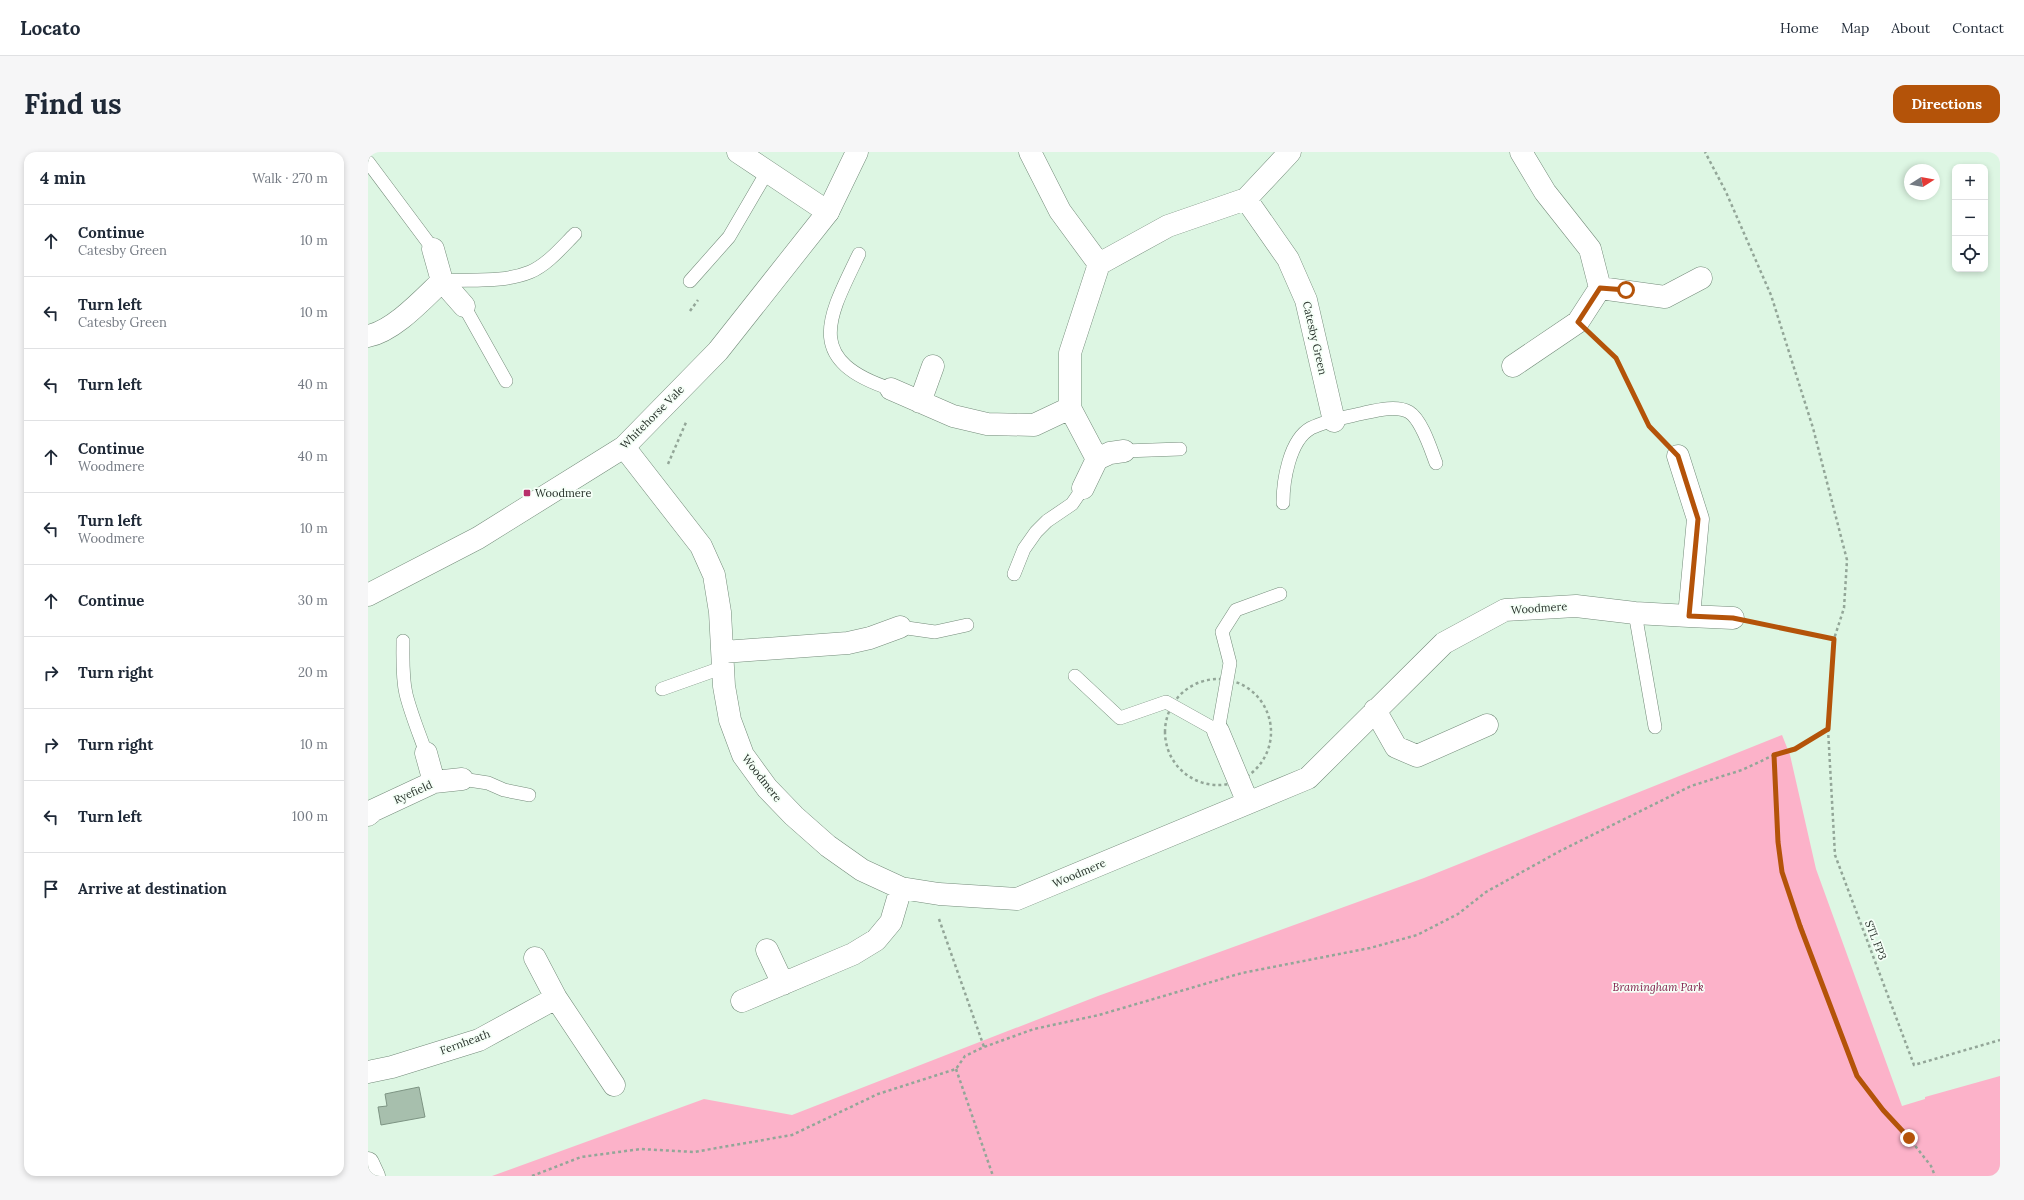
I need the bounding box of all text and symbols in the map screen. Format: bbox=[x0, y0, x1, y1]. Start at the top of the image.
text: Locato bbox=[20, 16, 81, 40]
text: Home bbox=[1780, 19, 1819, 37]
text: Map bbox=[1841, 19, 1869, 37]
text: About bbox=[1891, 19, 1930, 37]
text: Contact bbox=[1952, 19, 2004, 37]
button: Directions bbox=[1893, 85, 2000, 123]
text: Find us bbox=[24, 86, 122, 122]
north arrow bbox=[1904, 164, 1940, 200]
map controls bbox=[1952, 164, 1988, 272]
button: + bbox=[1952, 164, 1988, 200]
text: 4 min bbox=[40, 167, 86, 189]
text: Walk · 270 m bbox=[252, 170, 328, 187]
button: − bbox=[1952, 200, 1988, 236]
text: Continue bbox=[78, 223, 144, 242]
icon: ahead bbox=[40, 230, 62, 252]
text: 10 m bbox=[300, 232, 328, 249]
button: locate bbox=[1952, 236, 1988, 272]
text: Catesby Green bbox=[78, 242, 167, 259]
route start bbox=[1617, 281, 1635, 299]
text: Turn left bbox=[78, 295, 142, 314]
street label: Catesby Green bbox=[1300, 300, 1330, 377]
icon: left bbox=[40, 302, 62, 324]
text: 10 m bbox=[300, 304, 328, 321]
text: Catesby Green bbox=[78, 314, 167, 331]
icon: left bbox=[40, 374, 62, 396]
text: Turn left bbox=[78, 375, 142, 394]
text: 40 m bbox=[298, 376, 328, 393]
street label: Whitehorse Vale bbox=[617, 382, 687, 452]
text: Continue bbox=[78, 439, 144, 458]
icon: ahead bbox=[40, 446, 62, 468]
text: 40 m bbox=[298, 448, 328, 465]
text: Woodmere bbox=[78, 458, 145, 475]
place label: Woodmere bbox=[535, 486, 591, 500]
marker: Woodmere bbox=[522, 488, 532, 498]
text: Turn left bbox=[78, 511, 142, 530]
icon: left bbox=[40, 518, 62, 540]
text: 10 m bbox=[300, 520, 328, 537]
text: Woodmere bbox=[78, 530, 145, 547]
icon: ahead bbox=[40, 590, 62, 612]
text: Continue bbox=[78, 591, 144, 610]
text: 30 m bbox=[298, 592, 328, 609]
street label: Woodmere bbox=[1510, 599, 1568, 617]
icon: right bbox=[40, 662, 62, 684]
text: Turn right bbox=[78, 663, 154, 682]
text: 20 m bbox=[298, 664, 328, 681]
icon: right bbox=[40, 734, 62, 756]
text: Turn right bbox=[78, 735, 154, 754]
text: 10 m bbox=[300, 736, 328, 753]
street label: Woodmere bbox=[739, 751, 785, 805]
street label: Ryefield bbox=[391, 777, 435, 807]
icon: left bbox=[40, 806, 62, 828]
text: Turn left bbox=[78, 807, 142, 826]
text: 100 m bbox=[292, 808, 328, 825]
street label: Woodmere bbox=[1050, 856, 1108, 890]
icon: arrive bbox=[40, 878, 62, 900]
text: Arrive at destination bbox=[78, 879, 227, 898]
street label: STL FP3 bbox=[1862, 918, 1890, 962]
park label: Bramingham Park bbox=[1612, 980, 1704, 994]
street label: Fernheath bbox=[438, 1026, 492, 1058]
route end bbox=[1900, 1129, 1918, 1147]

